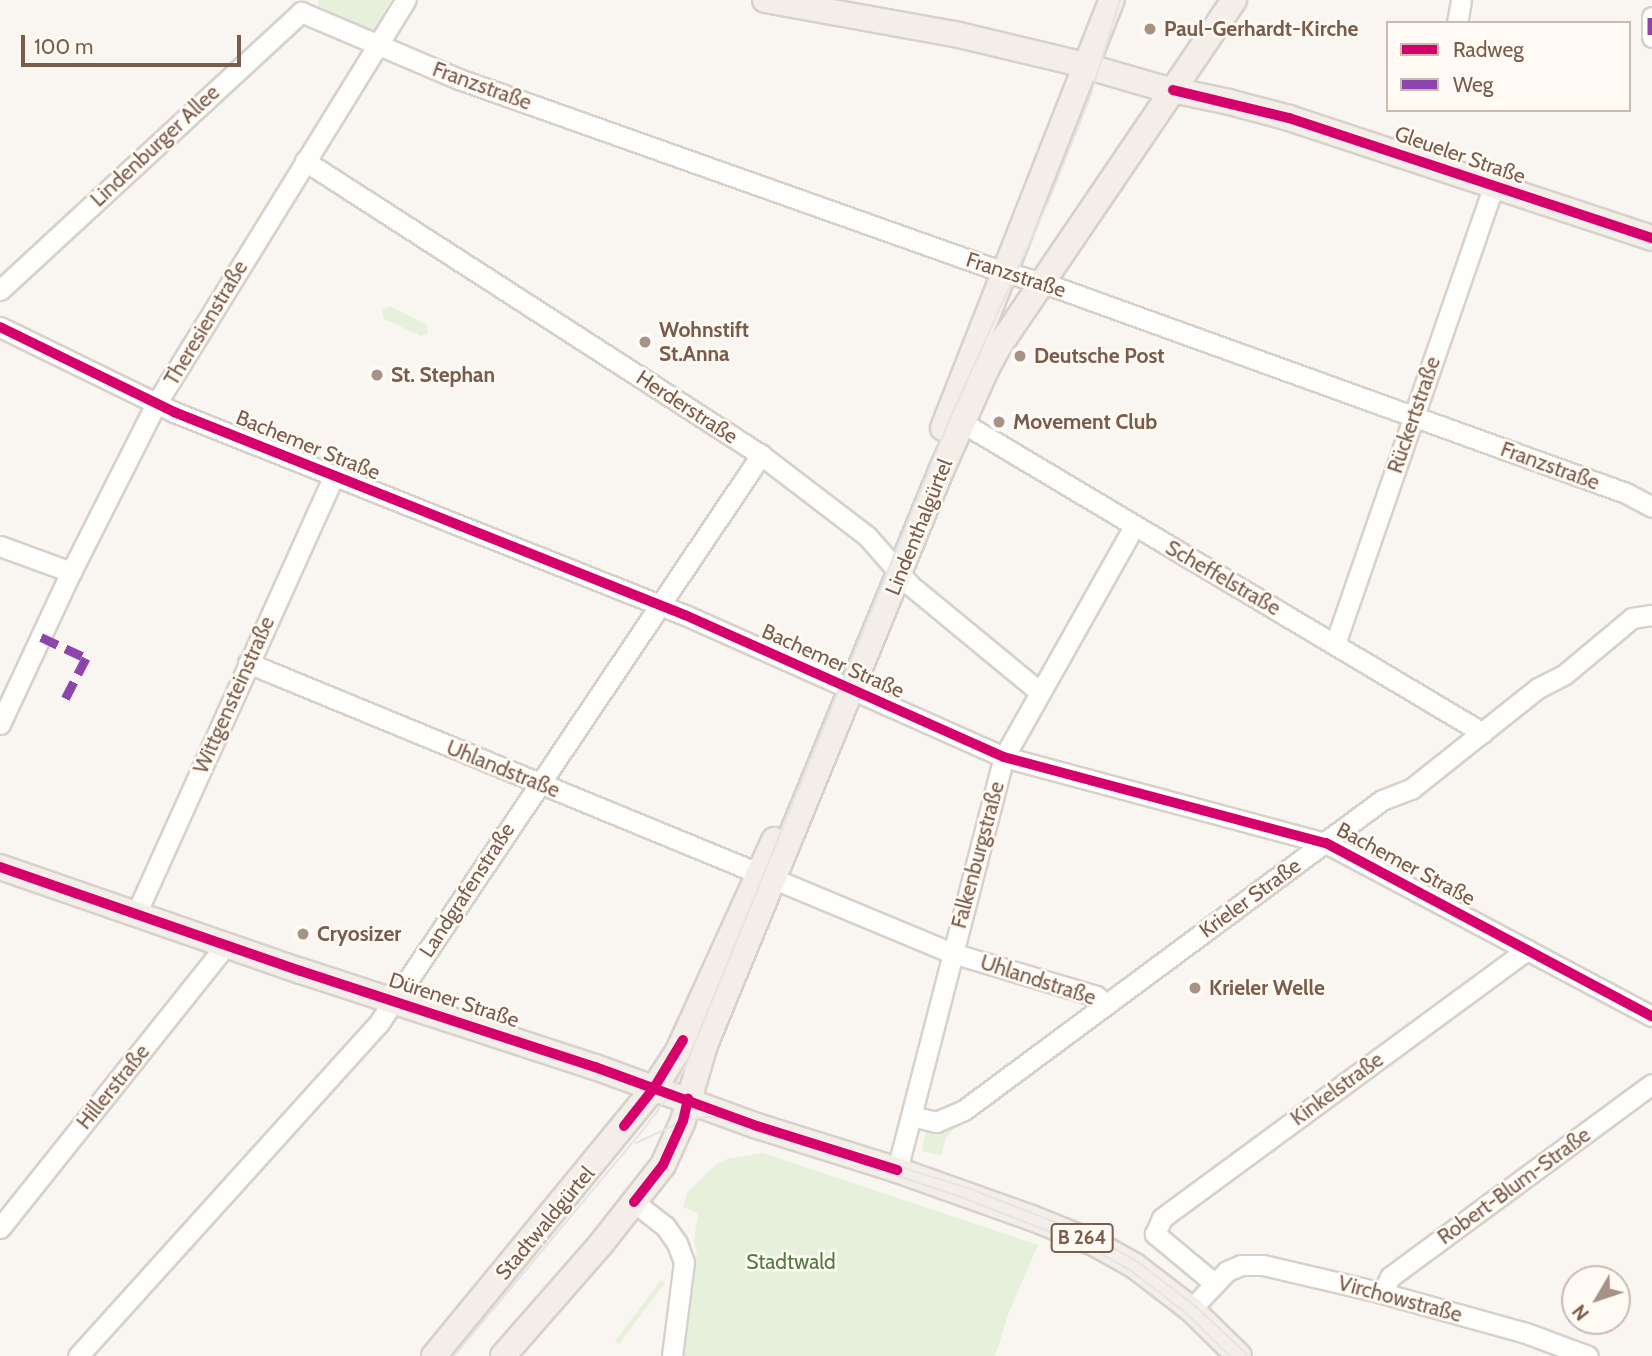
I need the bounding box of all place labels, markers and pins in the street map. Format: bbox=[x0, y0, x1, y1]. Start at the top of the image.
place label: Paul-Gerhardt-Kirche bbox=[1164, 16, 1358, 42]
marker: Paul-Gerhardt-Kirche bbox=[1142, 21, 1158, 37]
place label: Wohnstift St.Anna bbox=[659, 317, 749, 367]
marker: Wohnstift St.Anna bbox=[637, 334, 653, 350]
place label: Deutsche Post bbox=[1034, 343, 1165, 369]
marker: Deutsche Post bbox=[1012, 348, 1028, 364]
place label: St. Stephan bbox=[391, 362, 495, 388]
marker: St. Stephan bbox=[369, 367, 385, 383]
place label: Movement Club bbox=[1013, 409, 1157, 435]
marker: Movement Club bbox=[991, 414, 1007, 430]
place label: Cryosizer bbox=[317, 921, 401, 947]
marker: Cryosizer bbox=[295, 926, 311, 942]
place label: Krieler Welle bbox=[1209, 975, 1325, 1001]
marker: Krieler Welle bbox=[1187, 980, 1203, 996]

